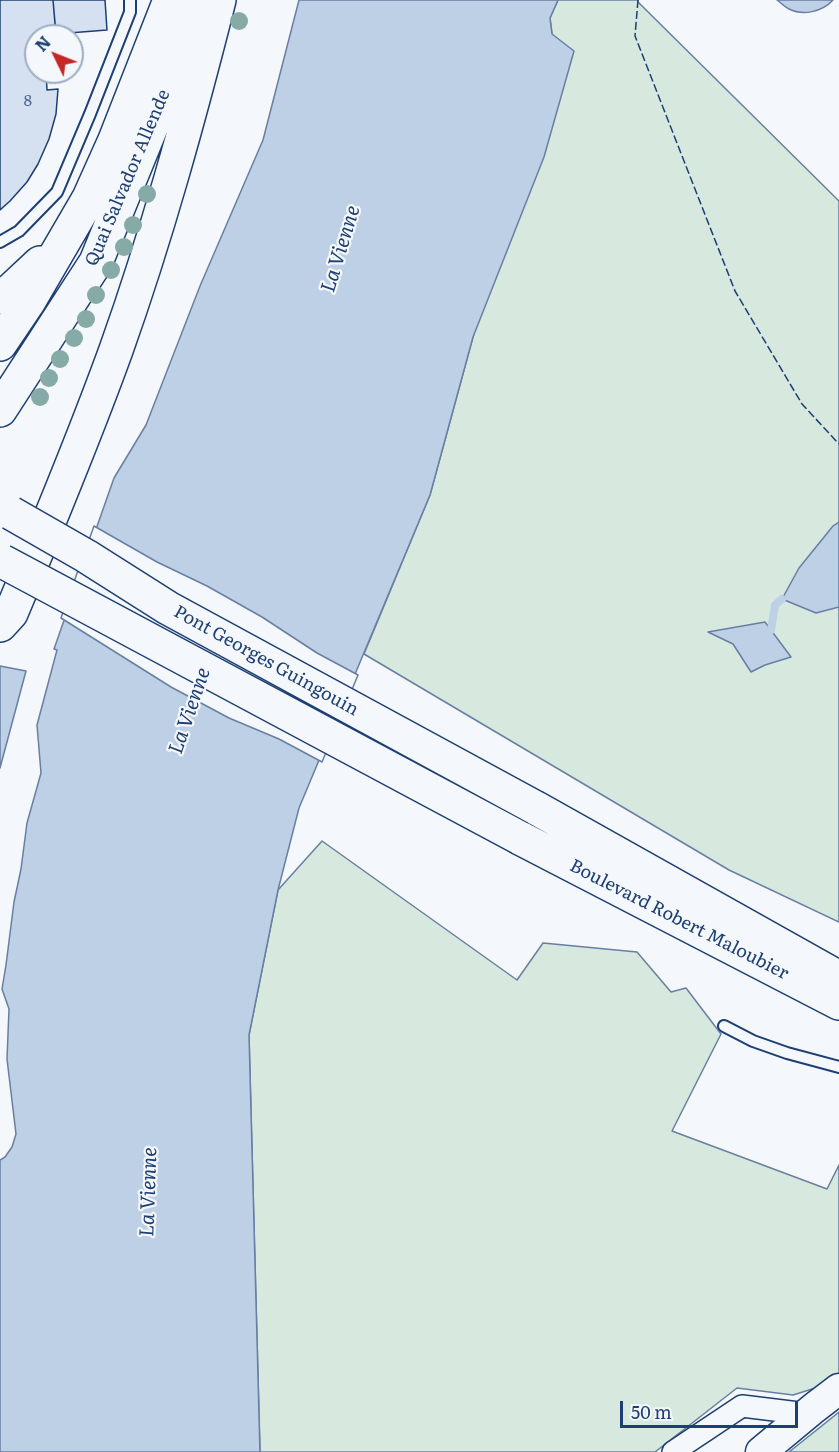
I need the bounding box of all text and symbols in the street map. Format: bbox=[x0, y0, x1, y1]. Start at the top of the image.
north arrow bbox=[24, 24, 84, 84]
text: N bbox=[29, 30, 56, 56]
street label: Quai Salvador Allende bbox=[81, 86, 175, 270]
house number: 8 bbox=[24, 93, 32, 111]
water label: La Vienne bbox=[316, 203, 366, 295]
street label: Pont Georges Guingouin bbox=[170, 601, 362, 721]
water label: La Vienne bbox=[164, 665, 216, 757]
street label: Boulevard Robert Maloubier bbox=[566, 855, 792, 985]
water label: La Vienne bbox=[135, 1147, 163, 1237]
scale bar bbox=[623, 1389, 802, 1427]
text: 50 m bbox=[631, 1398, 672, 1425]

